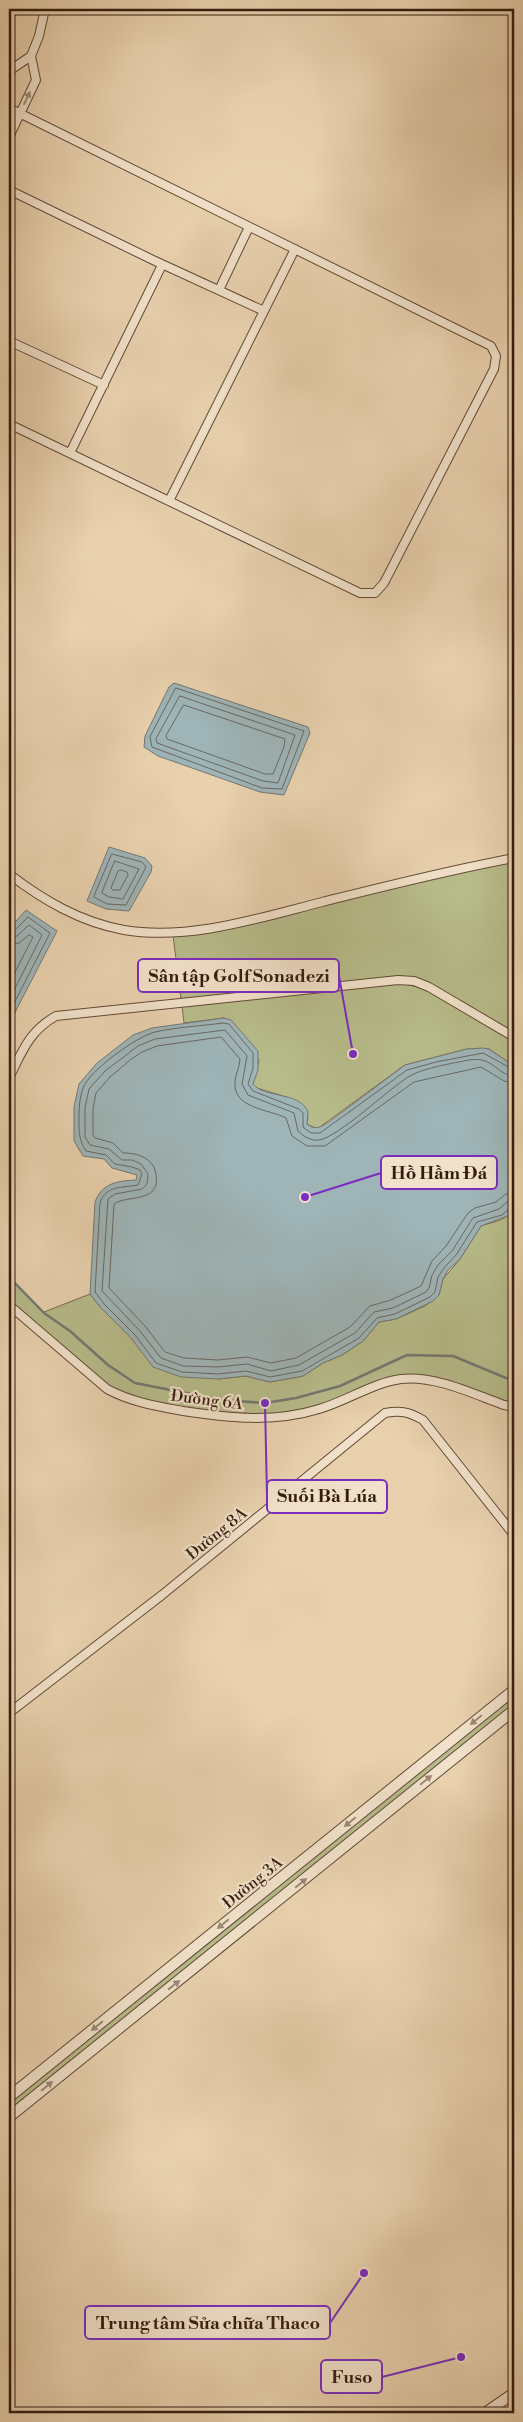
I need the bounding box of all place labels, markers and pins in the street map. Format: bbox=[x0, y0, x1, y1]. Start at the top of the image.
callout: Sân tập Golf Sonadezi bbox=[138, 959, 339, 992]
callout: Hồ Hầm Đá bbox=[381, 1156, 497, 1189]
callout: Suối Bà Lúa bbox=[267, 1480, 387, 1513]
callout: Trung tâm Sửa chữa Thaco bbox=[85, 2306, 330, 2339]
callout: Fuso bbox=[321, 2360, 382, 2393]

